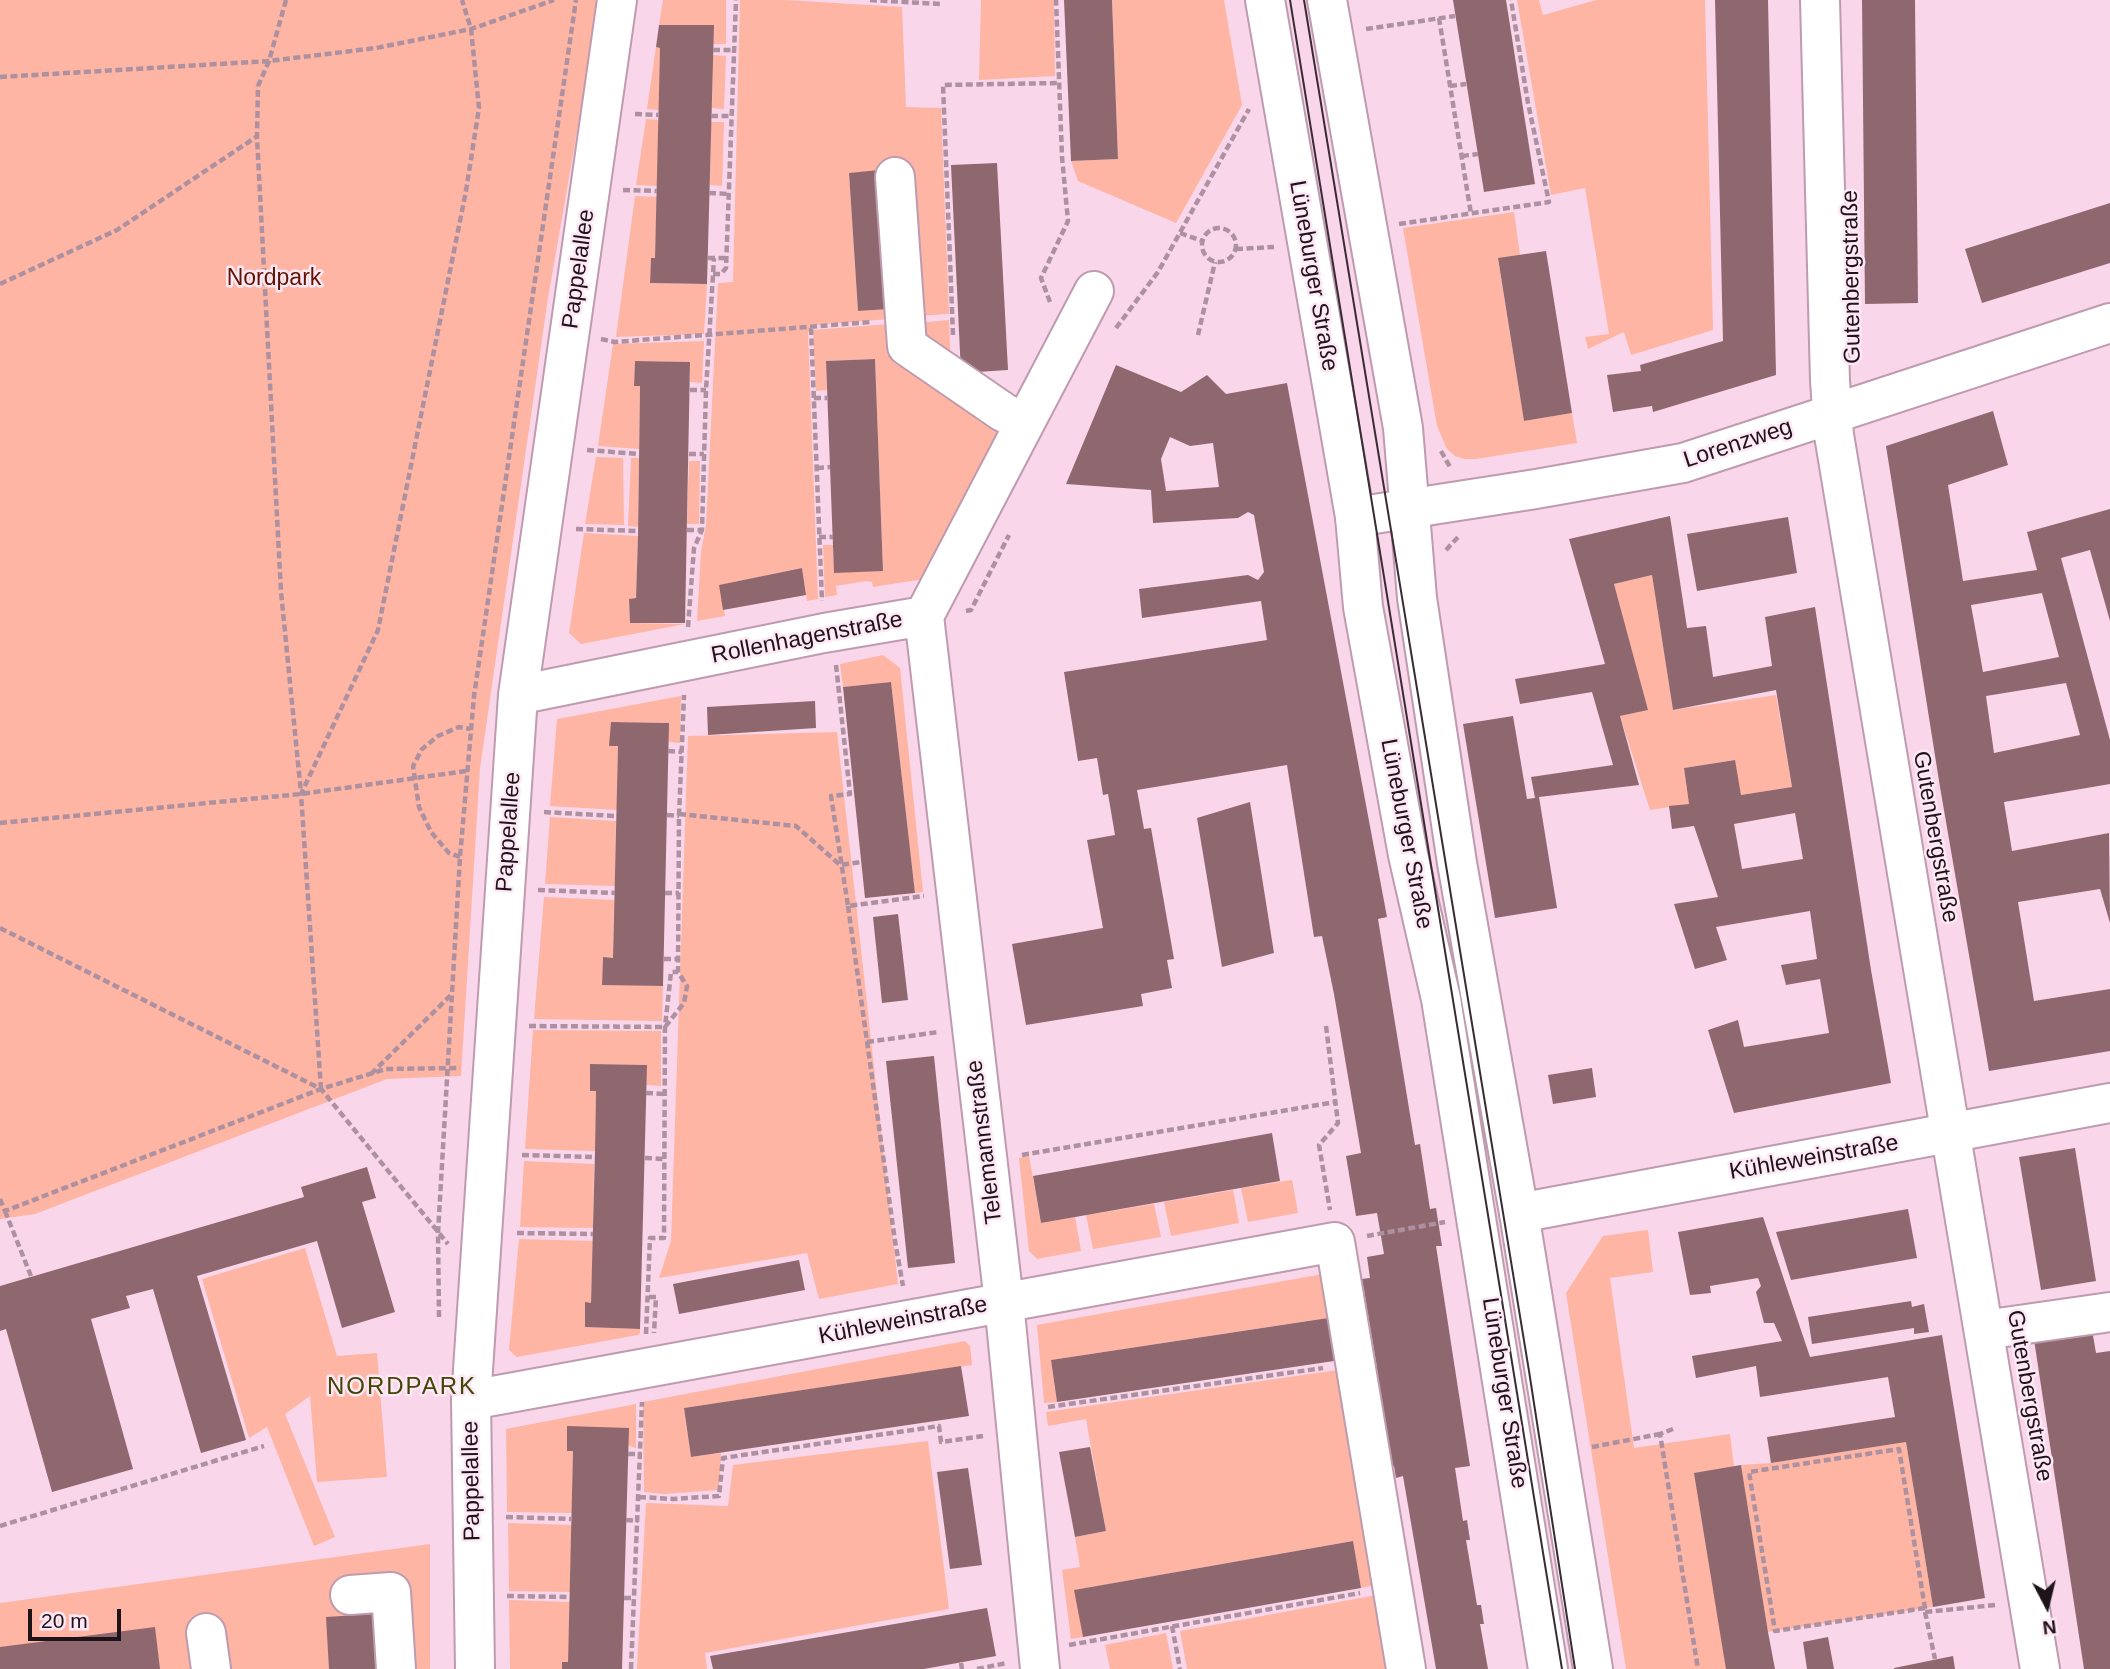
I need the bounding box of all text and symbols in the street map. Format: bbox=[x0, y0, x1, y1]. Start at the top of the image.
street label: Lüneburger Straße bbox=[1283, 179, 1343, 373]
street label: Gutenbergstraße bbox=[1837, 190, 1867, 364]
street label: Pappelallee bbox=[557, 208, 601, 330]
park label: Nordpark bbox=[227, 265, 321, 293]
street label: Lorenzweg bbox=[1680, 413, 1796, 475]
street label: Rollenhagenstraße bbox=[709, 606, 905, 670]
street label: Lüneburger Straße bbox=[1374, 737, 1438, 931]
street label: Gutenbergstraße bbox=[1906, 749, 1964, 925]
street label: Pappelallee bbox=[491, 771, 527, 893]
street label: Telemannstraße bbox=[961, 1058, 1009, 1226]
street label: Kühleweinstraße bbox=[1727, 1130, 1901, 1186]
street label: Kühleweinstraße bbox=[816, 1291, 990, 1351]
street label: Lüneburger Straße bbox=[1475, 1295, 1533, 1491]
street label: Gutenbergstraße bbox=[2000, 1308, 2058, 1484]
district label: NORDPARK bbox=[328, 1373, 476, 1401]
street label: Pappelallee bbox=[457, 1421, 487, 1541]
north arrow bbox=[2012, 1571, 2082, 1641]
scale bar bbox=[32, 1596, 124, 1640]
text: 20 m bbox=[41, 1609, 88, 1632]
text: N bbox=[2042, 1616, 2058, 1639]

